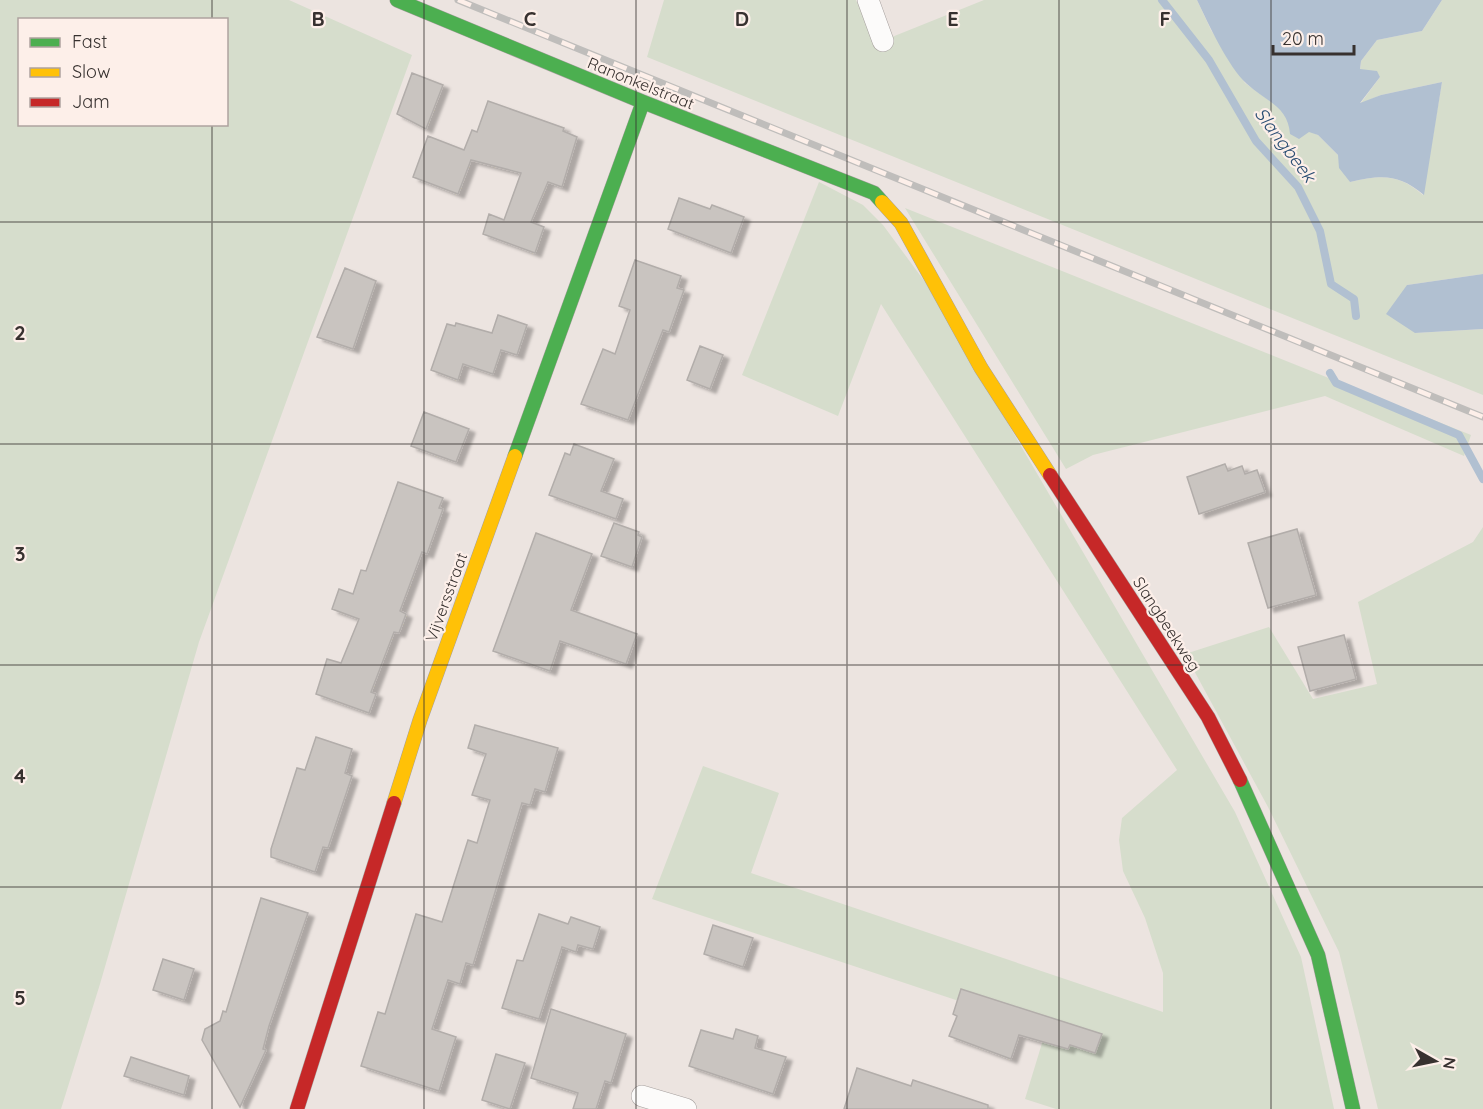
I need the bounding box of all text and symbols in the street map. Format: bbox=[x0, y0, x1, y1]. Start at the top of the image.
text: B bbox=[311, 6, 325, 31]
text: C bbox=[524, 6, 537, 31]
text: D bbox=[735, 6, 749, 31]
text: E bbox=[947, 6, 959, 31]
text: F bbox=[1159, 6, 1171, 31]
legend bbox=[18, 18, 228, 126]
scale bar bbox=[1273, 18, 1354, 56]
text: 20 m bbox=[1282, 27, 1324, 50]
text: Fast bbox=[72, 30, 107, 53]
street label: Ranonkelstraat bbox=[585, 52, 697, 114]
text: Slow bbox=[72, 60, 110, 83]
text: Jam bbox=[72, 90, 110, 113]
water label: Slangbeek bbox=[1250, 103, 1322, 188]
text: 2 bbox=[14, 320, 26, 345]
text: 3 bbox=[15, 541, 25, 566]
street label: Vijversstraat bbox=[421, 550, 471, 644]
street label: Slangbeekweg bbox=[1129, 573, 1205, 675]
text: 4 bbox=[14, 763, 26, 788]
text: 5 bbox=[14, 985, 26, 1010]
north arrow bbox=[1405, 1031, 1465, 1091]
text: N bbox=[1439, 1056, 1461, 1071]

